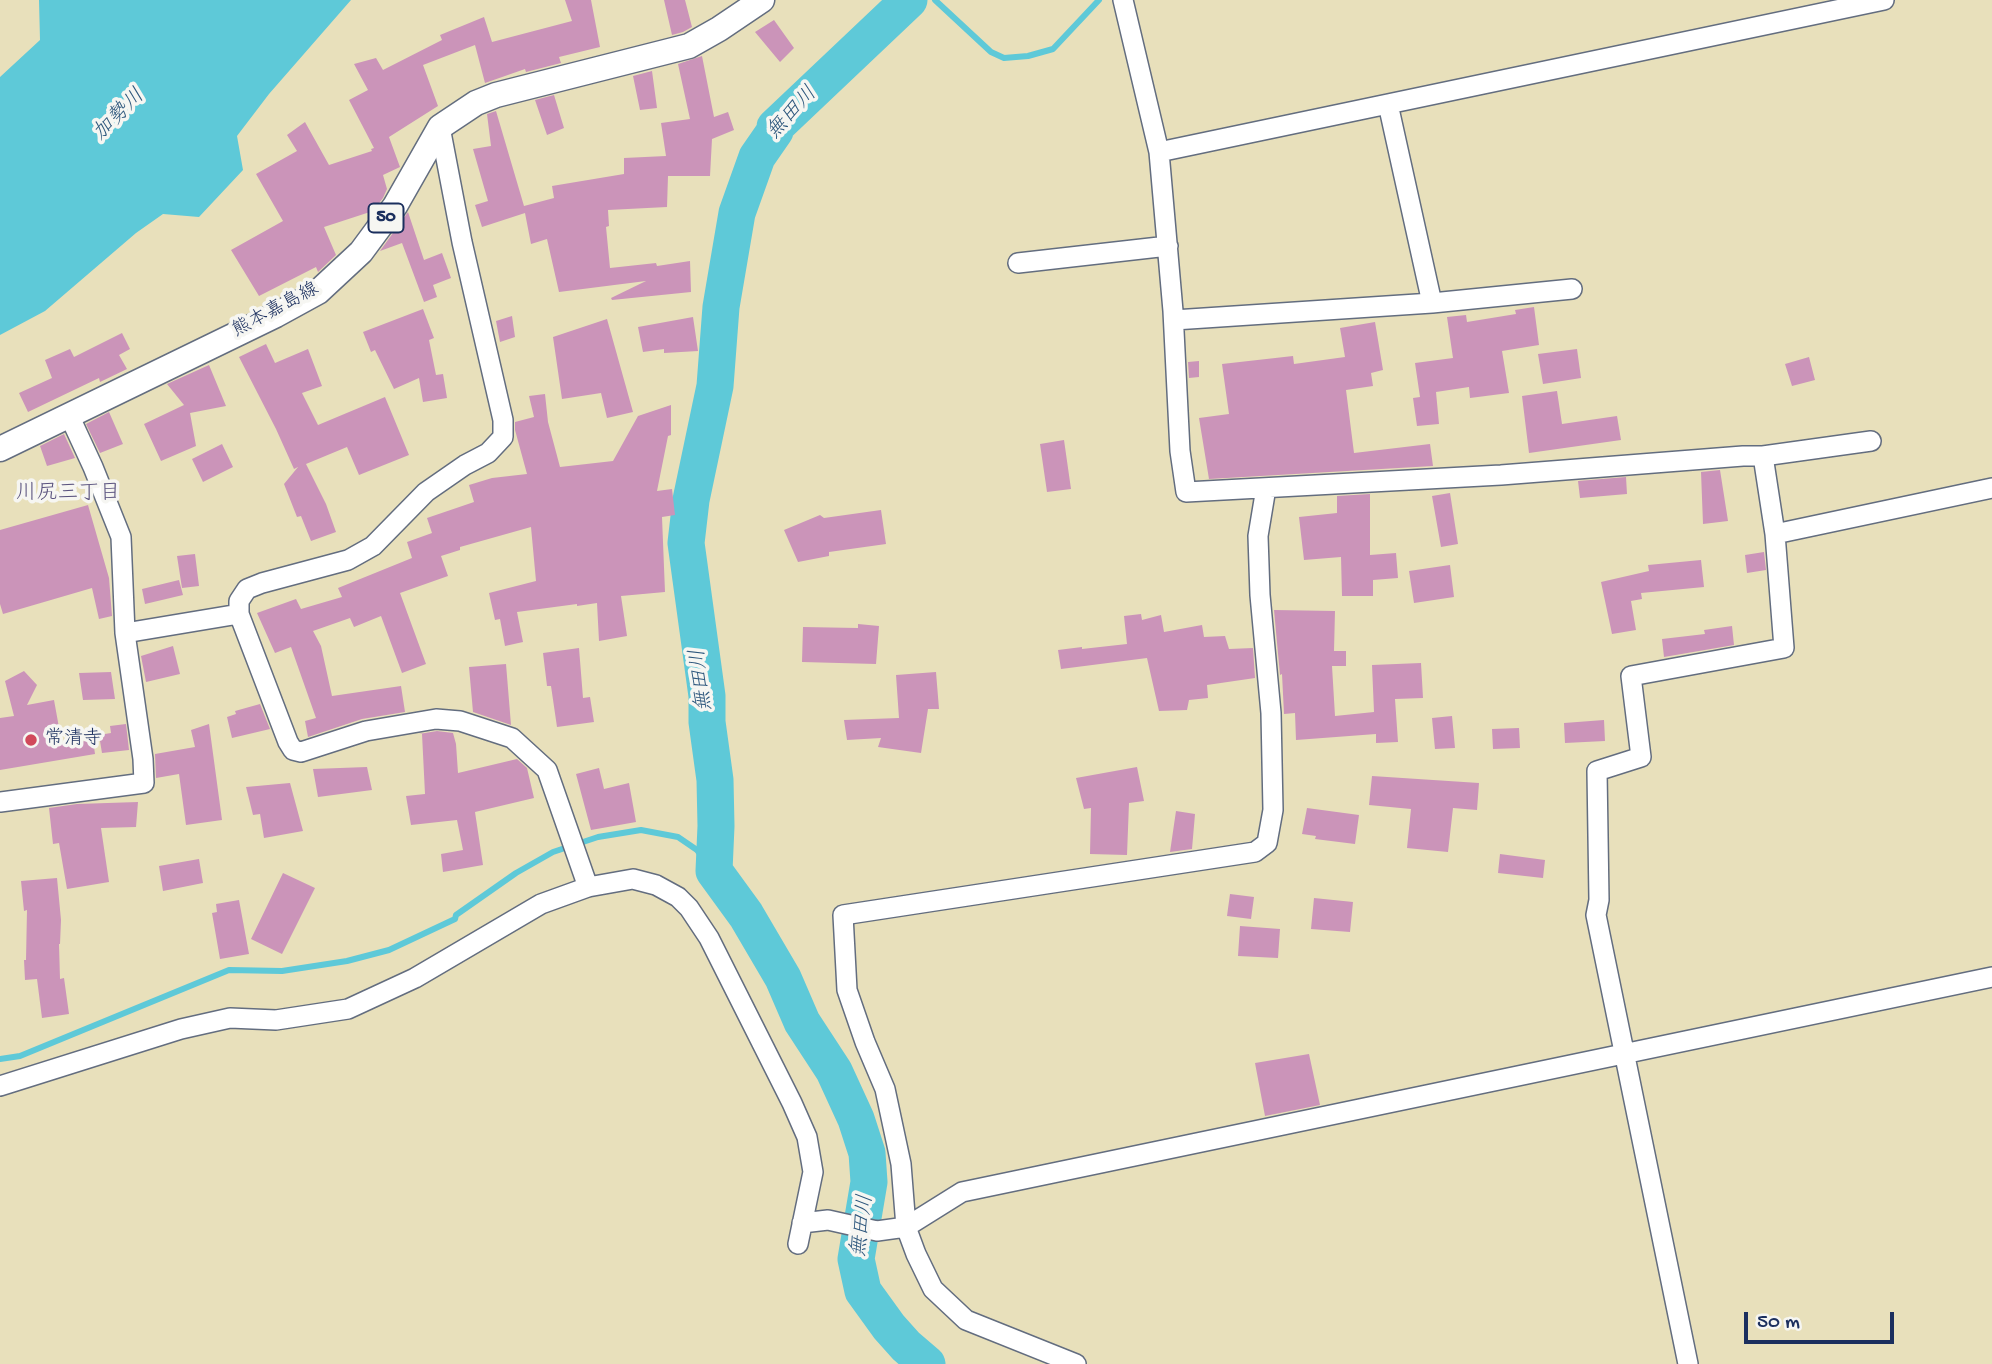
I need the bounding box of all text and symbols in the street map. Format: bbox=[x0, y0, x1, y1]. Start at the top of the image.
water label: 無田川 bbox=[762, 82, 824, 146]
water label: 加勢川 bbox=[89, 85, 151, 147]
road number: 50 bbox=[368, 204, 404, 232]
street label: 熊本嘉島線 bbox=[229, 279, 323, 343]
district label: 川尻三丁目 bbox=[16, 482, 120, 508]
water label: 無田川 bbox=[687, 647, 719, 713]
place label: 常清寺 bbox=[45, 729, 102, 751]
marker: 常清寺 bbox=[23, 732, 39, 748]
water label: 無田川 bbox=[848, 1193, 880, 1259]
scale bar bbox=[1747, 1298, 1898, 1342]
text: 50 m bbox=[1757, 1311, 1800, 1336]

